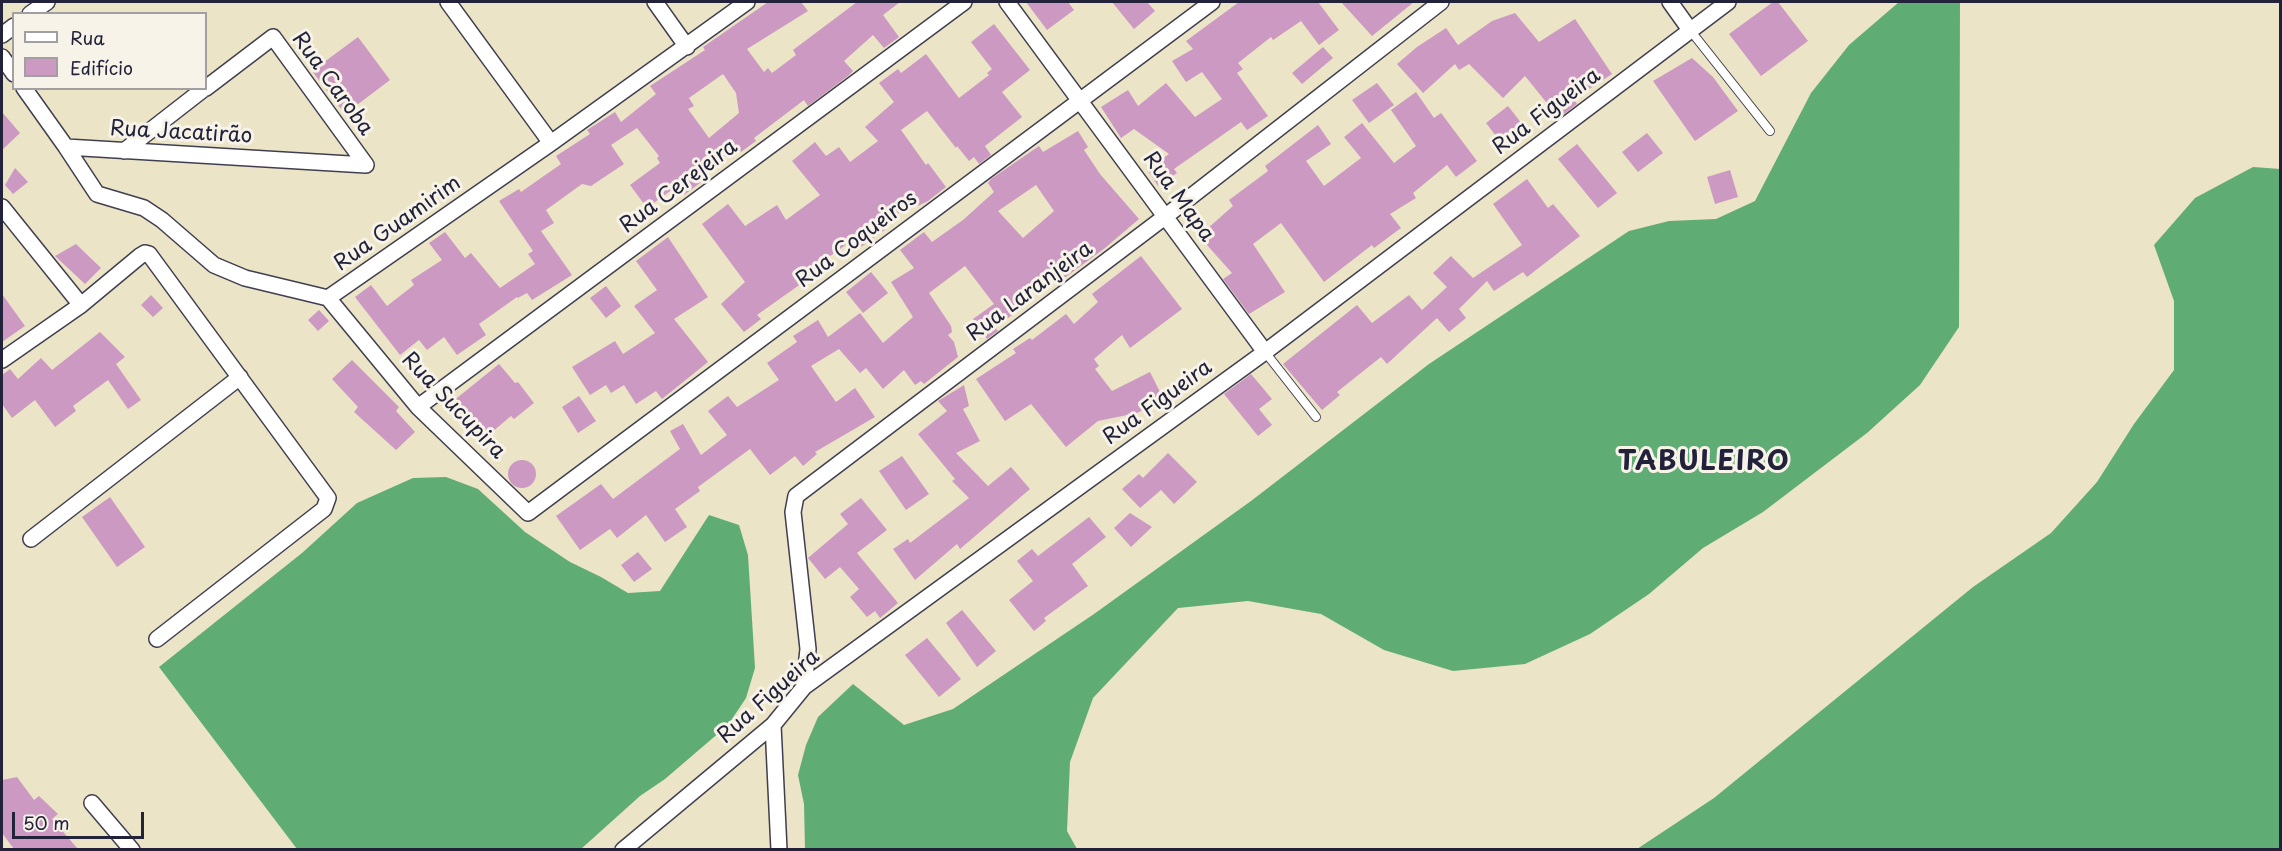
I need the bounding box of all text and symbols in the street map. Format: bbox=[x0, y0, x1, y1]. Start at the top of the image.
legend bbox=[12, 12, 207, 90]
text: Rua bbox=[70, 24, 105, 51]
street label: Rua Caroba bbox=[286, 27, 378, 141]
text: Edifício bbox=[70, 54, 133, 81]
street label: Rua Figueira bbox=[1488, 63, 1606, 161]
street label: Rua Jacatirão bbox=[109, 117, 253, 149]
street label: Rua Cerejeira bbox=[615, 135, 743, 239]
street label: Rua Mapa bbox=[1137, 147, 1219, 247]
street label: Rua Guamirim bbox=[330, 171, 466, 277]
street label: Rua Coqueiros bbox=[791, 186, 923, 294]
street label: Rua Laranjeira bbox=[962, 237, 1098, 347]
street label: Rua Sucupira bbox=[396, 348, 510, 464]
street label: Rua Figueira bbox=[1099, 355, 1217, 451]
district label: TABULEIRO bbox=[1619, 447, 1789, 479]
street label: Rua Figueira bbox=[713, 645, 825, 749]
scale bar bbox=[15, 800, 147, 838]
text: 50 m bbox=[23, 809, 70, 836]

